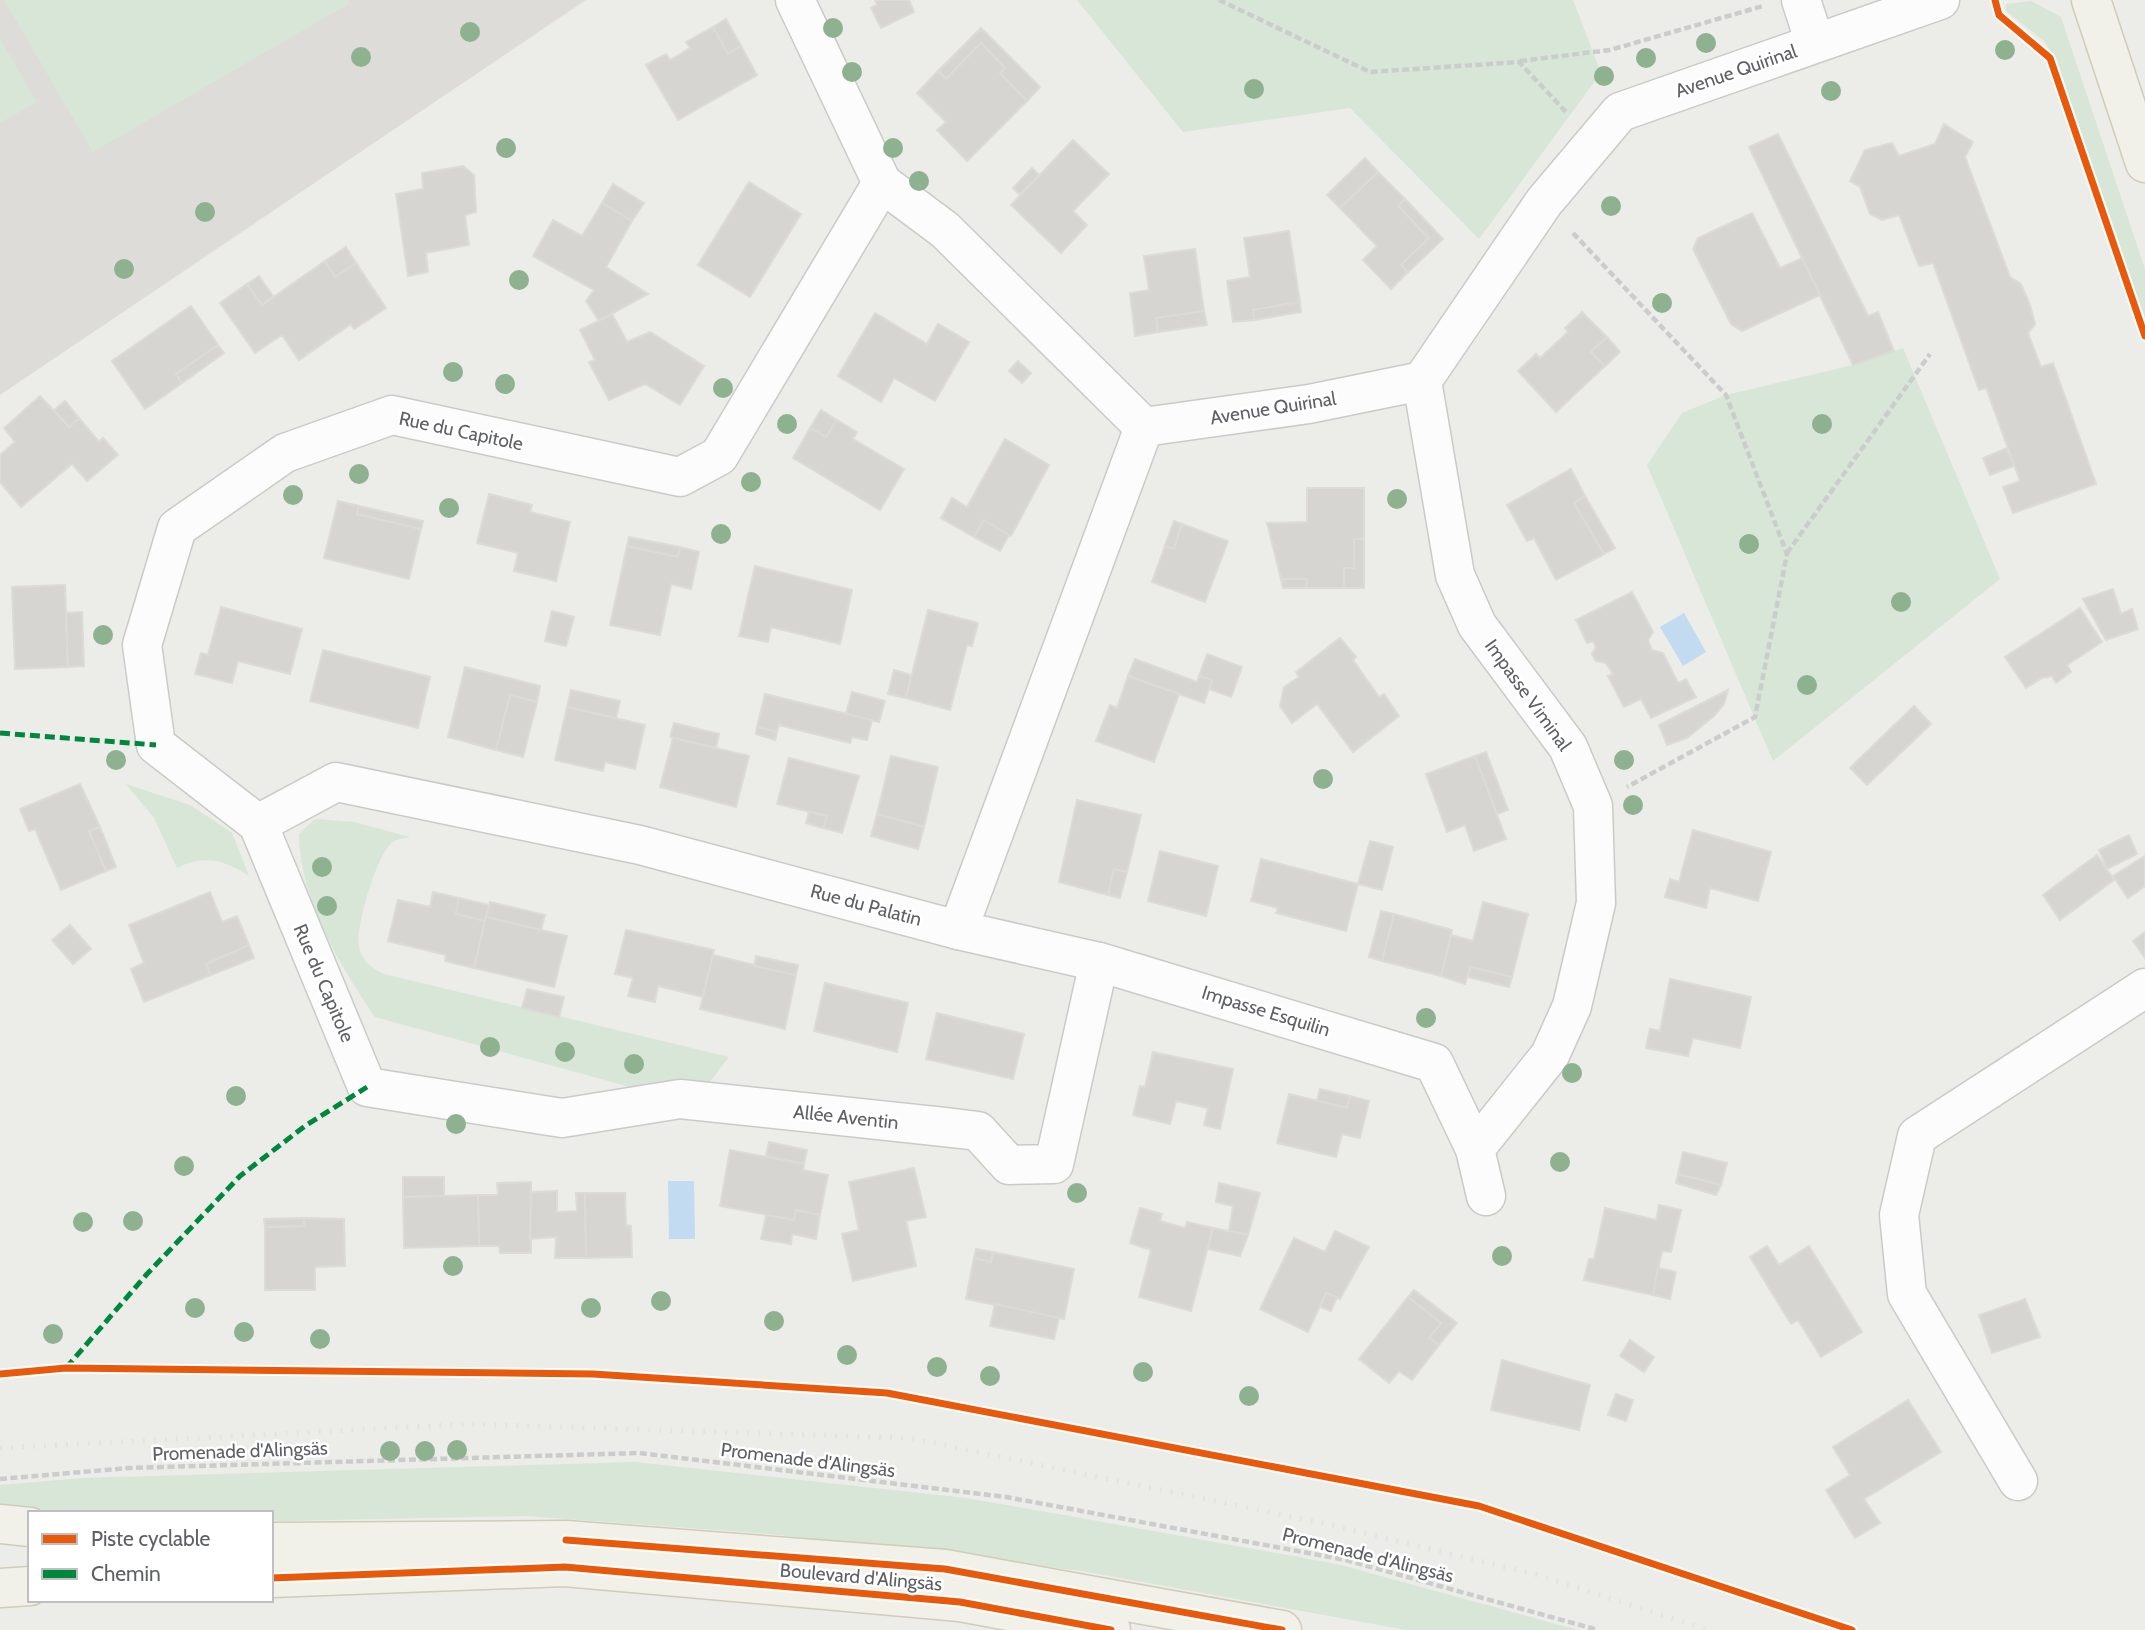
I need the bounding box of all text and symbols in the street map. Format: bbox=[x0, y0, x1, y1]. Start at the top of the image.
street label: Avenue Quirinal bbox=[1672, 39, 1800, 103]
street label: Avenue Quirinal bbox=[1208, 387, 1338, 429]
street label: Rue du Capitole bbox=[397, 407, 525, 455]
street label: Impasse Viminal bbox=[1480, 635, 1576, 756]
street label: Rue du Palatin bbox=[808, 879, 924, 931]
street label: Rue du Capitole bbox=[289, 920, 359, 1046]
street label: Impasse Esquilin bbox=[1199, 981, 1333, 1041]
street label: Allée Aventin bbox=[792, 1100, 900, 1134]
street label: Promenade d'Alingsäs bbox=[152, 1436, 328, 1466]
street label: Promenade d'Alingsäs bbox=[719, 1438, 897, 1482]
legend bbox=[28, 1511, 273, 1602]
street label: Promenade d'Alingsäs bbox=[1280, 1523, 1456, 1587]
text: Piste cyclable bbox=[91, 1526, 211, 1551]
street label: Boulevard d'Alingsäs bbox=[779, 1558, 943, 1596]
text: Chemin bbox=[91, 1561, 161, 1586]

